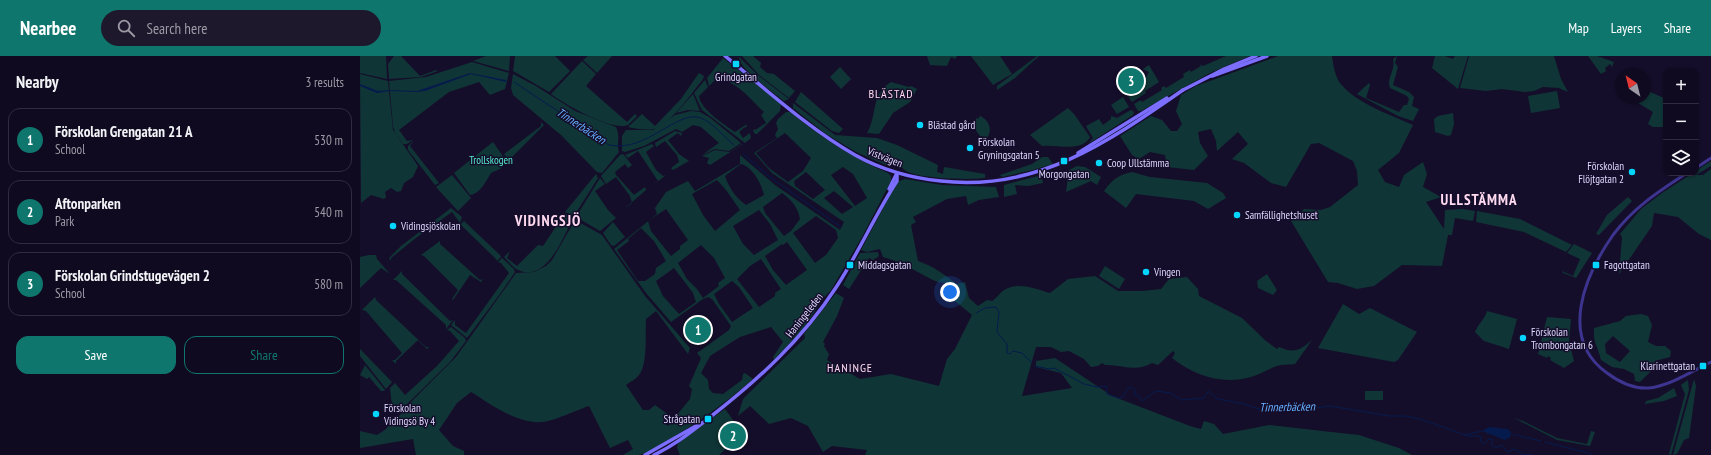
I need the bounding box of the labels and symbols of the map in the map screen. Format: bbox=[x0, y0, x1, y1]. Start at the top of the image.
marker: Grindgatan bbox=[731, 59, 741, 69]
pin: 3 bbox=[1118, 66, 1144, 96]
north arrow bbox=[1615, 68, 1651, 104]
place label: Grindgatan bbox=[715, 70, 757, 84]
district label: BLÄSTAD bbox=[868, 86, 914, 101]
water label: Tinnerbäcken bbox=[554, 104, 609, 147]
place label: Blästad gård bbox=[928, 118, 976, 132]
marker: Blästad gård bbox=[915, 120, 925, 130]
place label: Förskolan Gryningsgatan 5 bbox=[978, 135, 1040, 162]
street label: Vistvägen bbox=[864, 143, 905, 170]
marker: Förskolan Gryningsgatan 5 bbox=[965, 143, 975, 153]
park label: Trollskogen bbox=[469, 153, 513, 167]
marker: Morgongatan bbox=[1059, 156, 1069, 166]
place label: Coop Ullstämma bbox=[1107, 156, 1169, 170]
marker: Coop Ullstämma bbox=[1094, 158, 1104, 168]
place label: Förskolan Flöjtgatan 2 bbox=[1578, 159, 1624, 186]
place label: Morgongatan bbox=[1039, 167, 1089, 181]
marker: Förskolan Flöjtgatan 2 bbox=[1627, 167, 1637, 177]
district label: ULLSTÄMMA bbox=[1440, 190, 1518, 209]
place label: Samfällighetshuset bbox=[1245, 208, 1318, 222]
marker: Samfällighetshuset bbox=[1232, 210, 1242, 220]
district label: VIDINGSJÖ bbox=[514, 211, 581, 230]
place label: Vidingsjöskolan bbox=[400, 219, 461, 233]
marker: Vidingsjöskolan bbox=[388, 221, 398, 231]
place label: Middagsgatan bbox=[858, 258, 911, 272]
place label: Fagottgatan bbox=[1604, 258, 1650, 272]
marker: Middagsgatan bbox=[845, 260, 855, 270]
marker: Fagottgatan bbox=[1591, 260, 1601, 270]
place label: Vingen bbox=[1153, 265, 1181, 279]
marker: Vingen bbox=[1141, 267, 1151, 277]
your location bbox=[940, 282, 960, 302]
street label: Haningeleden bbox=[782, 290, 826, 340]
pin: 1 bbox=[685, 315, 711, 345]
place label: Förskolan Trombongatan 6 bbox=[1531, 325, 1593, 352]
marker: Förskolan Trombongatan 6 bbox=[1518, 333, 1528, 343]
place label: Klarinettgatan bbox=[1640, 359, 1695, 373]
district label: HANINGE bbox=[827, 360, 873, 375]
marker: Klarinettgatan bbox=[1698, 361, 1708, 371]
water label: Tinnerbäcken bbox=[1259, 399, 1316, 414]
place label: Förskolan Vidingsö By 4 bbox=[383, 401, 435, 428]
marker: Förskolan Vidingsö By 4 bbox=[371, 409, 381, 419]
place label: Strågatan bbox=[663, 412, 700, 426]
marker: Strågatan bbox=[703, 414, 713, 424]
pin: 2 bbox=[720, 421, 746, 451]

